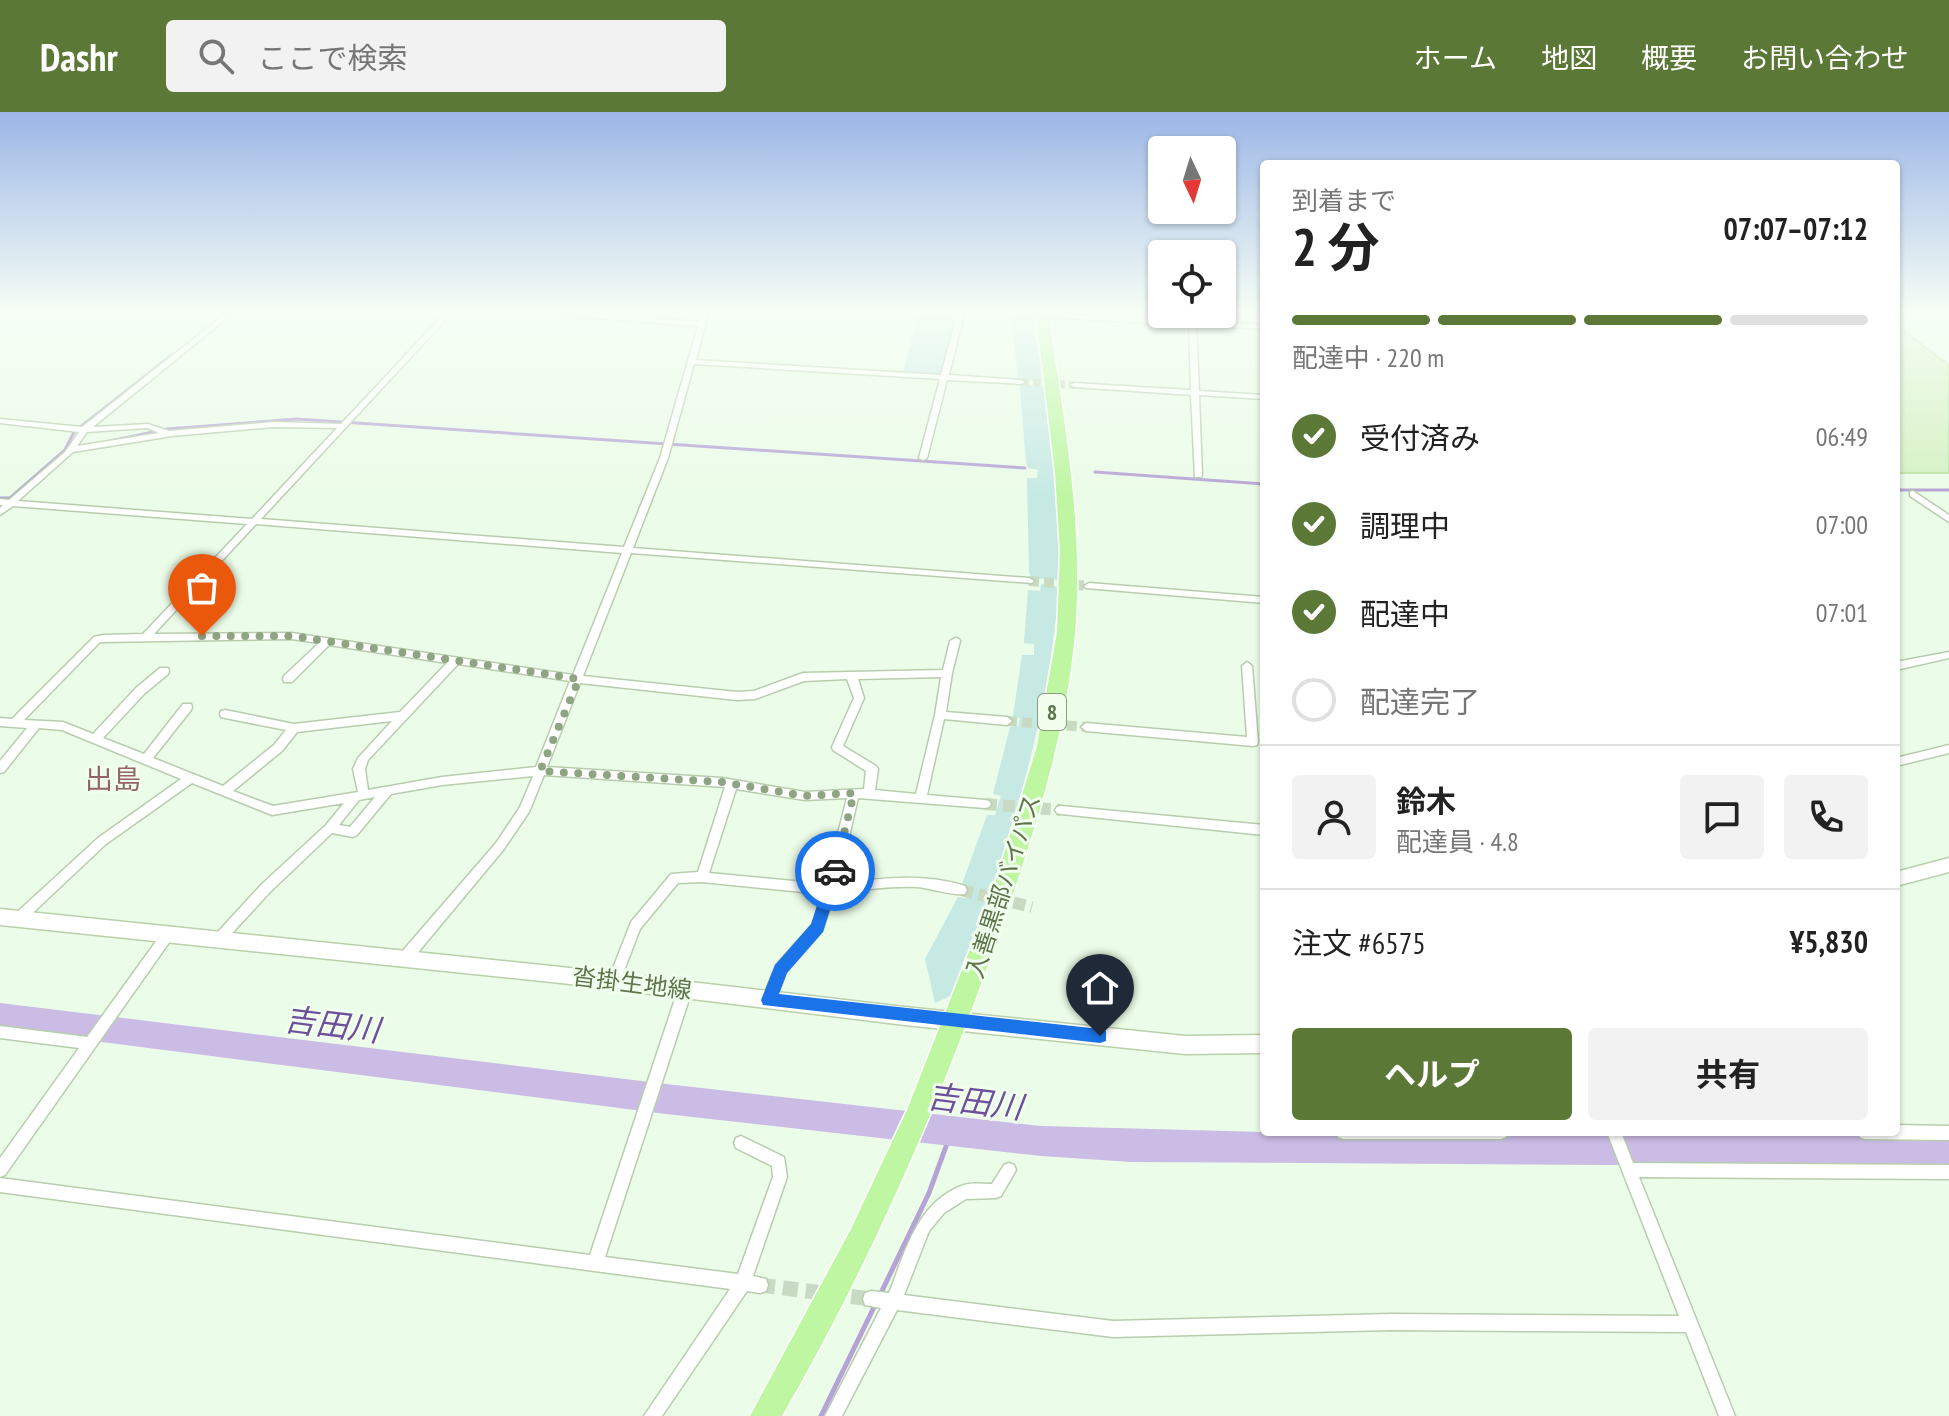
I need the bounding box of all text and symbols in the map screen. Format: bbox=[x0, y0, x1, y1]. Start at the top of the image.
search box bbox=[166, 20, 726, 92]
text: Dashr bbox=[40, 32, 118, 81]
icon: search bbox=[194, 34, 238, 78]
text: ここで検索 bbox=[258, 38, 408, 77]
text: ホーム bbox=[1414, 39, 1497, 76]
text: 地図 bbox=[1541, 39, 1597, 76]
text: 概要 bbox=[1641, 39, 1697, 76]
text: お問い合わせ bbox=[1741, 39, 1909, 76]
north arrow bbox=[1148, 136, 1236, 224]
map controls bbox=[1148, 136, 1236, 328]
text: 到着まで bbox=[1292, 184, 1396, 217]
text: 07:07–07:12 bbox=[1724, 209, 1868, 248]
text: 2 分 bbox=[1292, 213, 1380, 280]
button: locate bbox=[1148, 240, 1236, 328]
text: 配達中 · 220 m bbox=[1292, 341, 1444, 374]
icon: check bbox=[1292, 414, 1336, 458]
text: 受付済み bbox=[1360, 418, 1480, 457]
text: 06:49 bbox=[1816, 420, 1868, 453]
icon: check bbox=[1292, 502, 1336, 546]
text: 調理中 bbox=[1360, 506, 1450, 545]
text: 07:00 bbox=[1816, 508, 1868, 541]
pin bbox=[168, 554, 236, 636]
icon: bag bbox=[180, 566, 224, 610]
icon: check bbox=[1292, 590, 1336, 634]
text: 配達中 bbox=[1360, 594, 1450, 633]
text: 07:01 bbox=[1816, 596, 1868, 629]
text: 配達完了 bbox=[1360, 682, 1480, 721]
road number: 8 bbox=[1038, 694, 1066, 730]
district label: 出島 bbox=[85, 760, 141, 797]
button: person bbox=[1292, 775, 1376, 859]
button: chat bbox=[1680, 775, 1764, 859]
button: phone bbox=[1784, 775, 1868, 859]
text: 鈴木 bbox=[1396, 781, 1456, 820]
street label: 入善黒部バイパス bbox=[959, 790, 1047, 982]
text: 配達員 · 4.8 bbox=[1396, 825, 1519, 858]
courier bbox=[795, 831, 875, 911]
icon: car bbox=[813, 849, 857, 893]
text: ¥5,830 bbox=[1790, 922, 1868, 961]
text: 注文 #6575 bbox=[1292, 923, 1426, 962]
pin bbox=[1066, 954, 1134, 1036]
street label: 沓掛生地線 bbox=[571, 960, 693, 1006]
icon: home bbox=[1078, 966, 1122, 1010]
water label: 吉田川 bbox=[282, 997, 385, 1051]
button: ヘルプ bbox=[1292, 1028, 1572, 1120]
button: 共有 bbox=[1588, 1028, 1868, 1120]
water label: 吉田川 bbox=[925, 1074, 1028, 1128]

